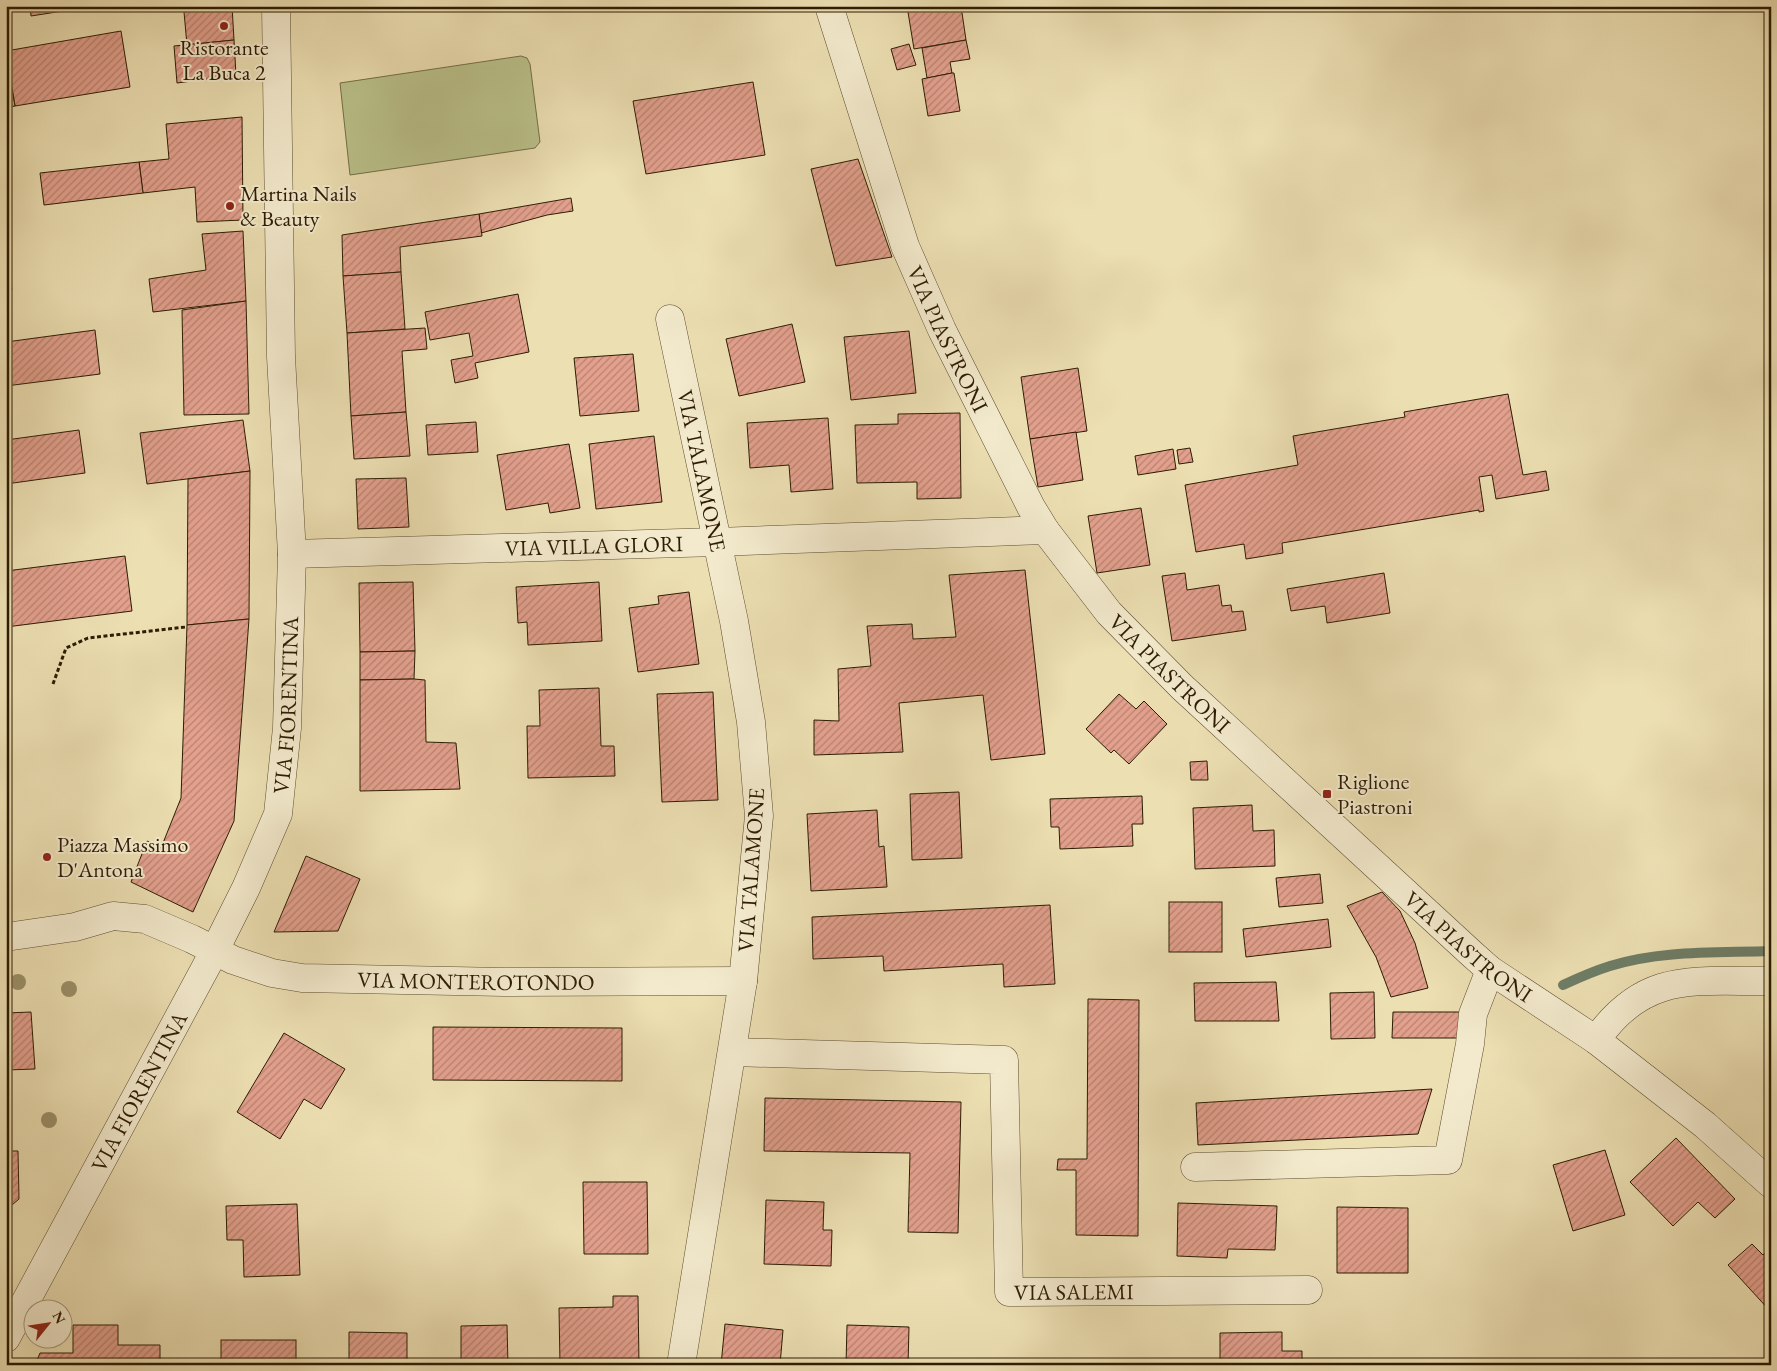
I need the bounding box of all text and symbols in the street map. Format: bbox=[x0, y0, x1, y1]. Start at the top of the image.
marker: Ristorante La Buca 2 bbox=[218, 20, 230, 32]
place label: Ristorante La Buca 2 bbox=[179, 33, 269, 87]
place label: Martina Nails & Beauty bbox=[240, 179, 357, 233]
marker: Martina Nails & Beauty bbox=[224, 200, 236, 212]
street label: VIA PIASTRONI bbox=[901, 261, 996, 417]
street label: VIA TALAMONE bbox=[671, 387, 733, 554]
street label: VIA VILLA GLORI bbox=[504, 528, 684, 562]
street label: VIA PIASTRONI bbox=[1103, 607, 1237, 740]
street label: VIA FIORENTINA bbox=[266, 615, 305, 795]
place label: Riglione Piastroni bbox=[1337, 767, 1413, 821]
street label: VIA TALAMONE bbox=[731, 787, 771, 953]
marker: Riglione Piastroni bbox=[1321, 788, 1333, 800]
place label: Piazza Massimo D'Antona bbox=[57, 830, 189, 884]
marker: Piazza Massimo D'Antona bbox=[41, 851, 53, 863]
street label: VIA PIASTRONI bbox=[1398, 884, 1538, 1009]
street label: VIA MONTEROTONDO bbox=[357, 965, 595, 997]
street label: VIA FIORENTINA bbox=[84, 1006, 194, 1177]
street label: VIA SALEMI bbox=[1014, 1277, 1134, 1306]
north arrow bbox=[22, 1298, 72, 1348]
text: N bbox=[49, 1308, 70, 1327]

